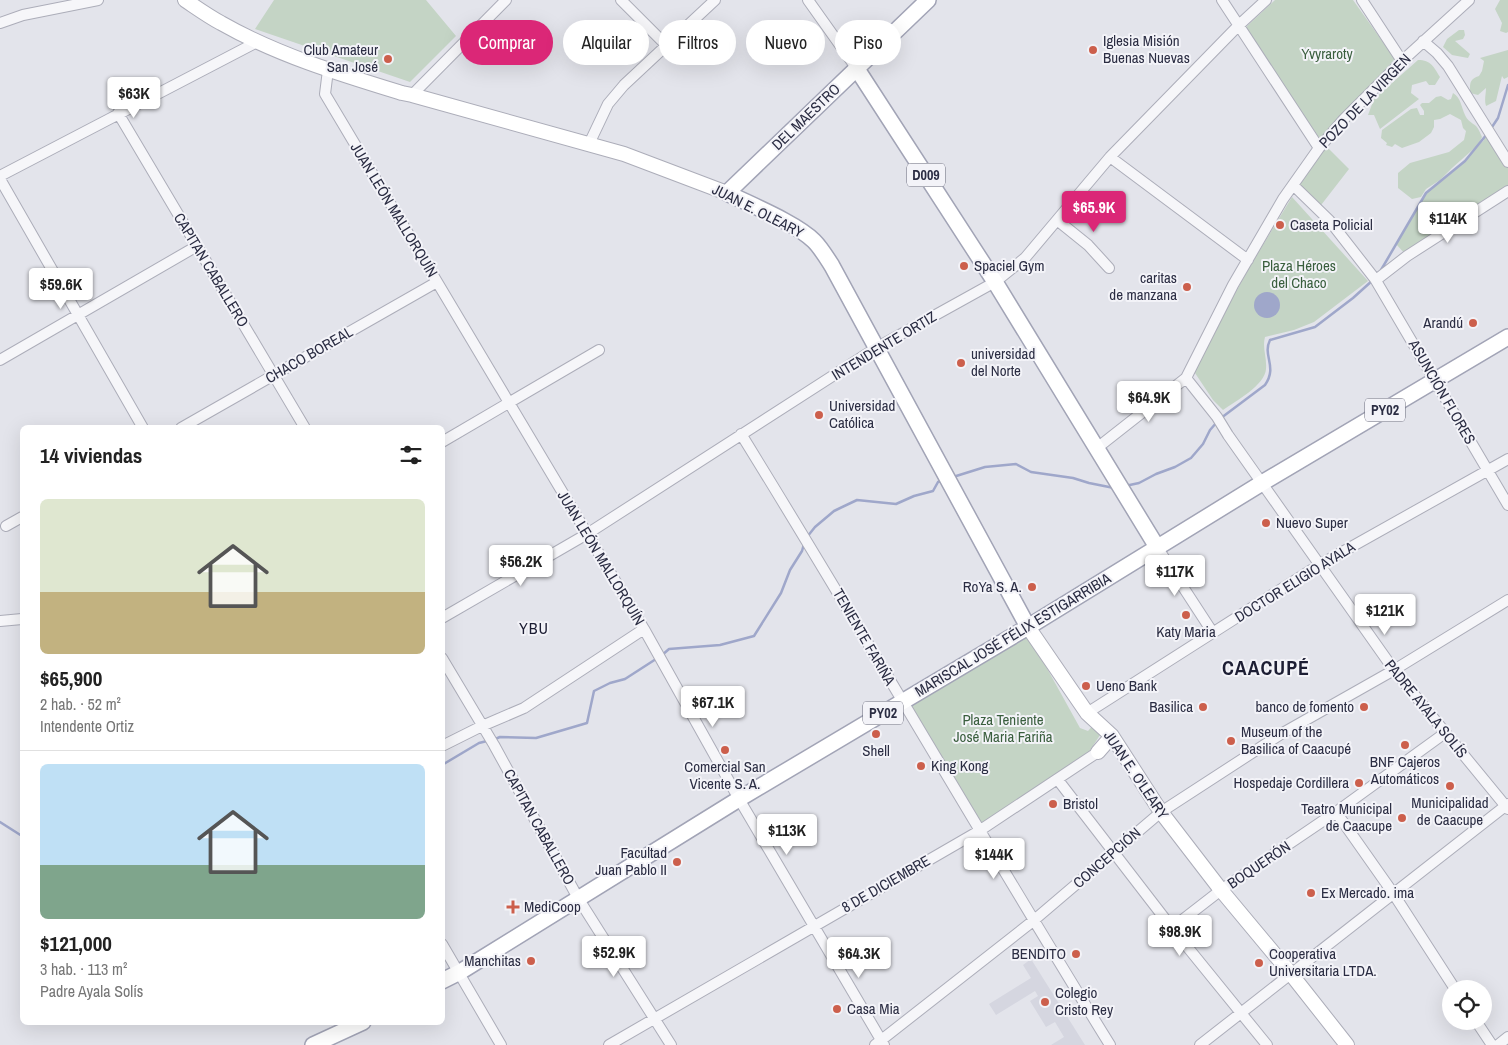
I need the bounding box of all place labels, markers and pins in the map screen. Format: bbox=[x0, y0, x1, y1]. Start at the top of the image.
place label: Iglesia Misión Buenas Nuevas bbox=[1103, 30, 1190, 68]
place label: Club Amateur San José bbox=[303, 39, 378, 77]
marker: Iglesia Misión Buenas Nuevas bbox=[1087, 44, 1099, 56]
marker: Club Amateur San José bbox=[382, 53, 394, 65]
pin: $63K bbox=[104, 76, 164, 119]
pin: $65.9K bbox=[1053, 190, 1135, 233]
pin: $114K bbox=[1413, 202, 1483, 244]
place label: Caseta Policial bbox=[1290, 214, 1373, 235]
marker: Caseta Policial bbox=[1274, 219, 1286, 231]
place label: Spaciel Gym bbox=[974, 255, 1044, 276]
marker: Spaciel Gym bbox=[958, 260, 970, 272]
place label: caritas de manzana bbox=[1109, 267, 1177, 305]
pin: $59.6K bbox=[20, 268, 102, 310]
marker: caritas de manzana bbox=[1181, 281, 1193, 293]
place label: Arandú bbox=[1422, 312, 1463, 333]
marker: Arandú bbox=[1467, 317, 1479, 329]
place label: universidad del Norte bbox=[971, 343, 1035, 381]
marker: universidad del Norte bbox=[955, 357, 967, 369]
pin: $64.9K bbox=[1108, 380, 1190, 423]
place label: Universidad Católica bbox=[829, 395, 895, 433]
marker: Universidad Católica bbox=[813, 409, 825, 421]
place label: Nuevo Super bbox=[1276, 512, 1348, 533]
marker: Nuevo Super bbox=[1260, 517, 1272, 529]
pin: $56.2K bbox=[480, 544, 562, 587]
pin: $117K bbox=[1140, 554, 1210, 597]
place label: RoYa S. A. bbox=[963, 576, 1022, 597]
marker: RoYa S. A. bbox=[1026, 581, 1038, 593]
pin: $121K bbox=[1350, 594, 1420, 636]
marker: Katy Maria bbox=[1180, 609, 1192, 621]
place label: Katy Maria bbox=[1156, 621, 1216, 642]
place label: Ueno Bank bbox=[1096, 675, 1158, 696]
marker: Ueno Bank bbox=[1080, 680, 1092, 692]
pin: $67.1K bbox=[672, 686, 754, 728]
place label: Basilica bbox=[1149, 696, 1193, 717]
place label: banco de fomento bbox=[1256, 696, 1354, 717]
marker: Basilica bbox=[1197, 701, 1209, 713]
marker: banco de fomento bbox=[1358, 701, 1370, 713]
place label: Museum of the Basilica of Caacupé bbox=[1241, 721, 1351, 759]
marker: Shell bbox=[870, 728, 882, 740]
marker: Museum of the Basilica of Caacupé bbox=[1225, 735, 1237, 747]
marker: BNF Cajeros Automáticos bbox=[1399, 739, 1411, 751]
place label: Shell bbox=[862, 740, 890, 761]
marker: Comercial San Vicente S. A. bbox=[719, 744, 731, 756]
place label: BNF Cajeros Automáticos bbox=[1370, 751, 1440, 789]
place label: King Kong bbox=[931, 755, 989, 776]
place label: Comercial San Vicente S. A. bbox=[684, 756, 766, 794]
marker: King Kong bbox=[915, 760, 927, 772]
place label: Hospedaje Cordillera bbox=[1233, 772, 1349, 793]
marker: Hospedaje Cordillera bbox=[1353, 777, 1365, 789]
marker: Municipalidad de Caacupe bbox=[1444, 780, 1456, 792]
place label: Municipalidad de Caacupe bbox=[1411, 792, 1489, 830]
place label: Bristol bbox=[1063, 793, 1098, 814]
marker: Bristol bbox=[1047, 798, 1059, 810]
place label: Teatro Municipal de Caacupe bbox=[1301, 798, 1392, 836]
marker: Teatro Municipal de Caacupe bbox=[1396, 812, 1408, 824]
pin: $113K bbox=[752, 814, 822, 856]
pin: $144K bbox=[959, 838, 1029, 880]
place label: Facultad Juan Pablo II bbox=[595, 842, 667, 880]
marker: Facultad Juan Pablo II bbox=[671, 856, 683, 868]
place label: Ex Mercado. ima bbox=[1321, 882, 1414, 903]
marker: Ex Mercado. ima bbox=[1305, 887, 1317, 899]
place label: MediCoop bbox=[524, 896, 581, 917]
marker: MediCoop bbox=[506, 900, 520, 914]
pin: $98.9K bbox=[1139, 914, 1221, 957]
pin: $52.9K bbox=[573, 936, 655, 978]
pin: $64.3K bbox=[818, 936, 900, 979]
place label: BENDITO bbox=[1012, 943, 1066, 964]
place label: Cooperativa Universitaria LTDA. bbox=[1269, 943, 1377, 981]
marker: BENDITO bbox=[1070, 948, 1082, 960]
place label: Manchitas bbox=[464, 950, 521, 971]
marker: Manchitas bbox=[525, 955, 537, 967]
marker: Cooperativa Universitaria LTDA. bbox=[1253, 957, 1265, 969]
place label: Colegio Cristo Rey bbox=[1055, 982, 1114, 1020]
marker: Colegio Cristo Rey bbox=[1039, 996, 1051, 1008]
place label: Casa Mia bbox=[847, 998, 900, 1019]
marker: Casa Mia bbox=[831, 1003, 843, 1015]

